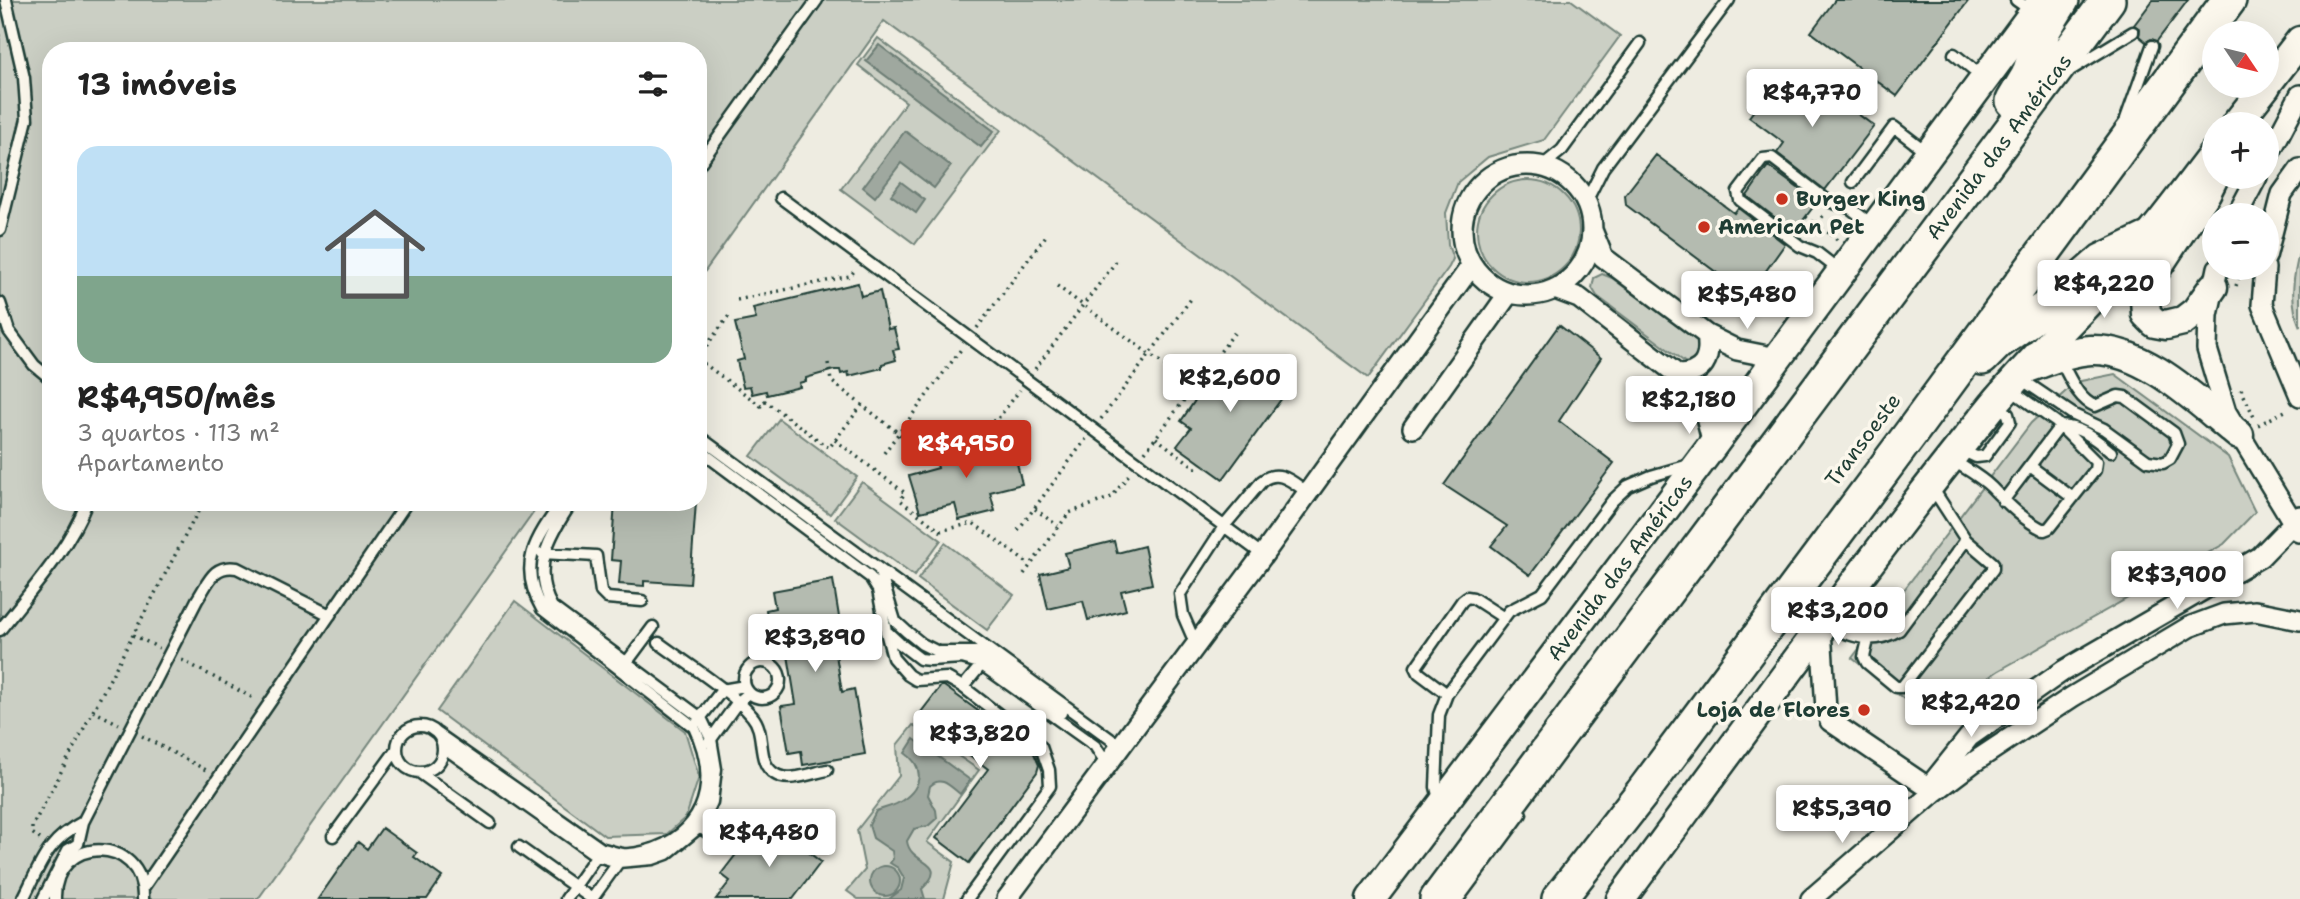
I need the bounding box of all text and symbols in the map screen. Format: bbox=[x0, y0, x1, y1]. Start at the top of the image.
north arrow bbox=[2202, 21, 2278, 98]
map controls bbox=[2202, 21, 2279, 280]
street label: Avenida das Américas bbox=[1920, 48, 2078, 246]
text: 13 imóveis bbox=[77, 64, 237, 105]
icon: filters bbox=[634, 65, 672, 103]
pin: R$4,770 bbox=[1747, 69, 1877, 129]
text: R$4,770 bbox=[1763, 77, 1862, 107]
button: + bbox=[2202, 112, 2279, 189]
place label: Burger King bbox=[1796, 185, 1925, 213]
icon: home bbox=[312, 191, 438, 317]
marker: Burger King bbox=[1774, 191, 1790, 207]
button: − bbox=[2202, 203, 2279, 280]
place label: American Pet bbox=[1718, 213, 1864, 241]
marker: American Pet bbox=[1696, 219, 1712, 235]
pin: R$4,220 bbox=[2039, 260, 2169, 320]
text: R$4,220 bbox=[2053, 268, 2155, 298]
pin: R$5,480 bbox=[1682, 272, 1812, 331]
text: R$5,480 bbox=[1697, 279, 1797, 309]
pin: R$2,600 bbox=[1165, 354, 1295, 414]
text: R$2,600 bbox=[1179, 362, 1281, 392]
pin: R$2,180 bbox=[1624, 376, 1754, 436]
text: R$4,950/mês bbox=[77, 377, 276, 418]
text: R$2,180 bbox=[1642, 384, 1736, 414]
street label: Transoeste bbox=[1819, 388, 1907, 492]
text: 3 quartos · 113 m² bbox=[77, 418, 280, 448]
pin: R$4,950 bbox=[901, 420, 1031, 480]
text: R$4,950 bbox=[917, 428, 1015, 458]
text: Apartamento bbox=[77, 448, 224, 478]
street label: Avenida das Américas bbox=[1541, 469, 1699, 667]
pin: R$3,900 bbox=[2112, 552, 2242, 611]
text: R$3,900 bbox=[2127, 559, 2227, 589]
pin: R$3,200 bbox=[1773, 588, 1903, 647]
text: R$3,200 bbox=[1787, 595, 1889, 625]
pin: R$3,890 bbox=[750, 614, 880, 674]
text: R$3,890 bbox=[764, 622, 866, 652]
pin: R$2,420 bbox=[1906, 680, 2036, 739]
text: R$2,420 bbox=[1921, 687, 2021, 717]
place label: Loja de Flores bbox=[1696, 696, 1850, 724]
marker: Loja de Flores bbox=[1856, 702, 1872, 718]
pin: R$3,820 bbox=[915, 710, 1045, 770]
text: R$3,820 bbox=[929, 718, 1031, 748]
pin: R$5,390 bbox=[1777, 786, 1907, 845]
text: R$5,390 bbox=[1792, 793, 1892, 823]
pin: R$4,480 bbox=[704, 810, 834, 869]
text: R$4,480 bbox=[719, 817, 819, 847]

